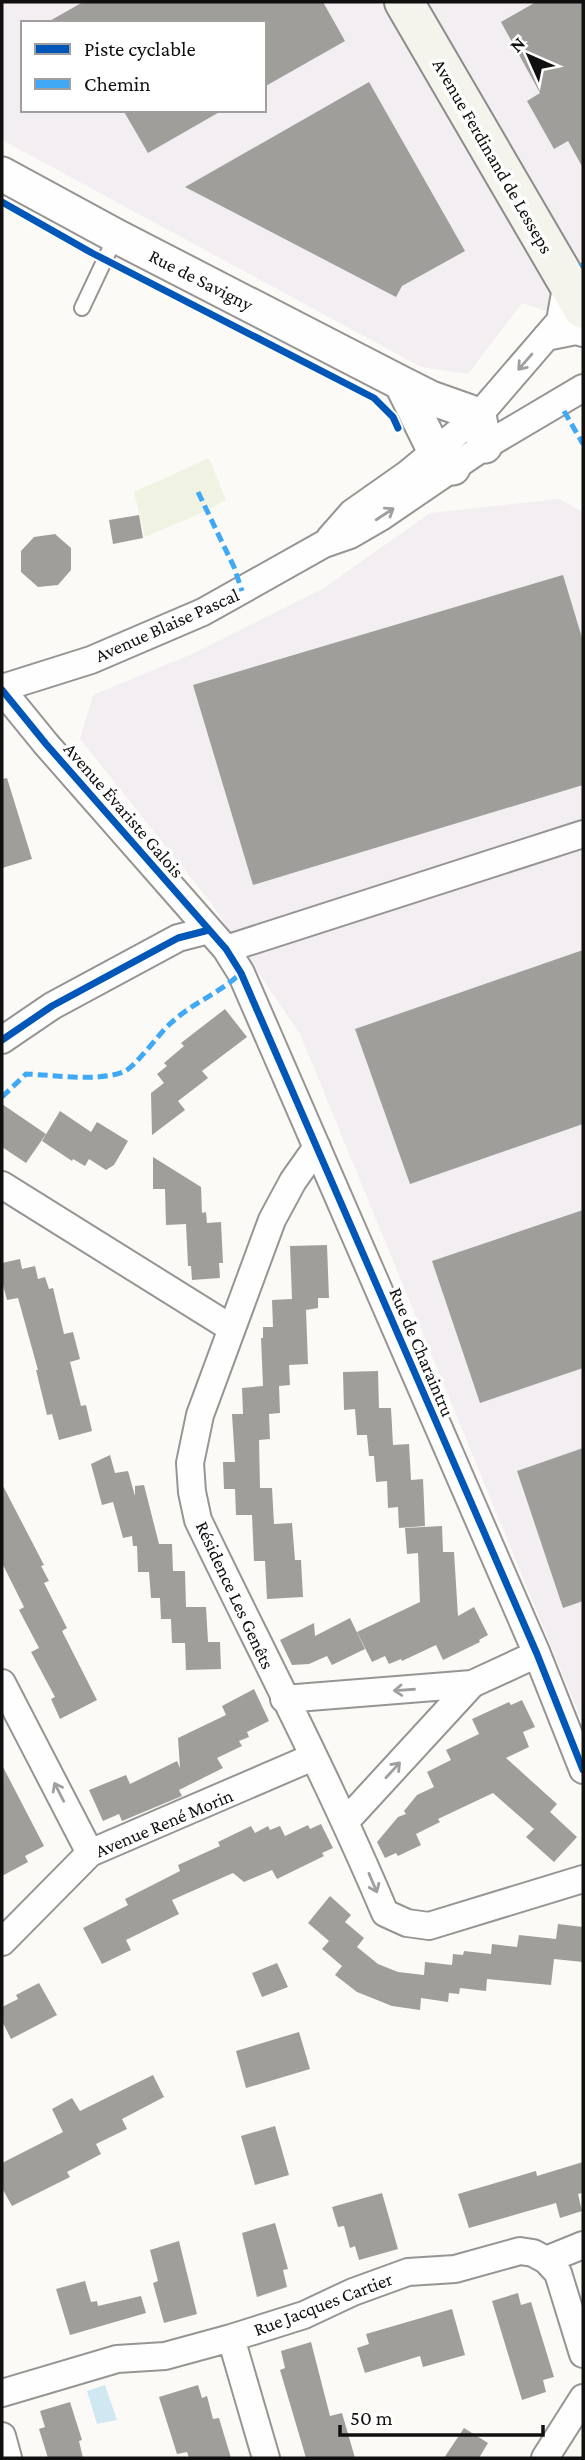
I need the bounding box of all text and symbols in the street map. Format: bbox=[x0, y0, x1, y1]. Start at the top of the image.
legend bbox=[21, 21, 266, 112]
north arrow bbox=[494, 21, 564, 91]
text: N bbox=[505, 32, 529, 56]
text: Piste cyclable bbox=[84, 37, 196, 61]
street label: Avenue Ferdinand de Lesseps bbox=[429, 55, 557, 257]
text: Chemin bbox=[84, 72, 151, 96]
street label: Rue de Savigny bbox=[146, 245, 257, 315]
one-way arrow bbox=[517, 352, 533, 370]
one-way arrow bbox=[375, 507, 394, 521]
street label: Avenue Blaise Pascal bbox=[92, 584, 242, 666]
street label: Avenue Évariste Galois bbox=[60, 738, 188, 882]
street label: Rue de Charaintru bbox=[385, 1284, 459, 1420]
street label: Résidence Les Genêts bbox=[192, 1518, 278, 1672]
one-way arrow bbox=[393, 1684, 416, 1697]
one-way arrow bbox=[384, 1762, 401, 1779]
one-way arrow bbox=[51, 1783, 65, 1803]
street label: Avenue René Morin bbox=[92, 1785, 236, 1861]
one-way arrow bbox=[367, 1872, 380, 1894]
street label: Rue Jacques Cartier bbox=[251, 2268, 395, 2340]
scale bar bbox=[340, 2394, 543, 2438]
text: 50 m bbox=[350, 2406, 393, 2430]

